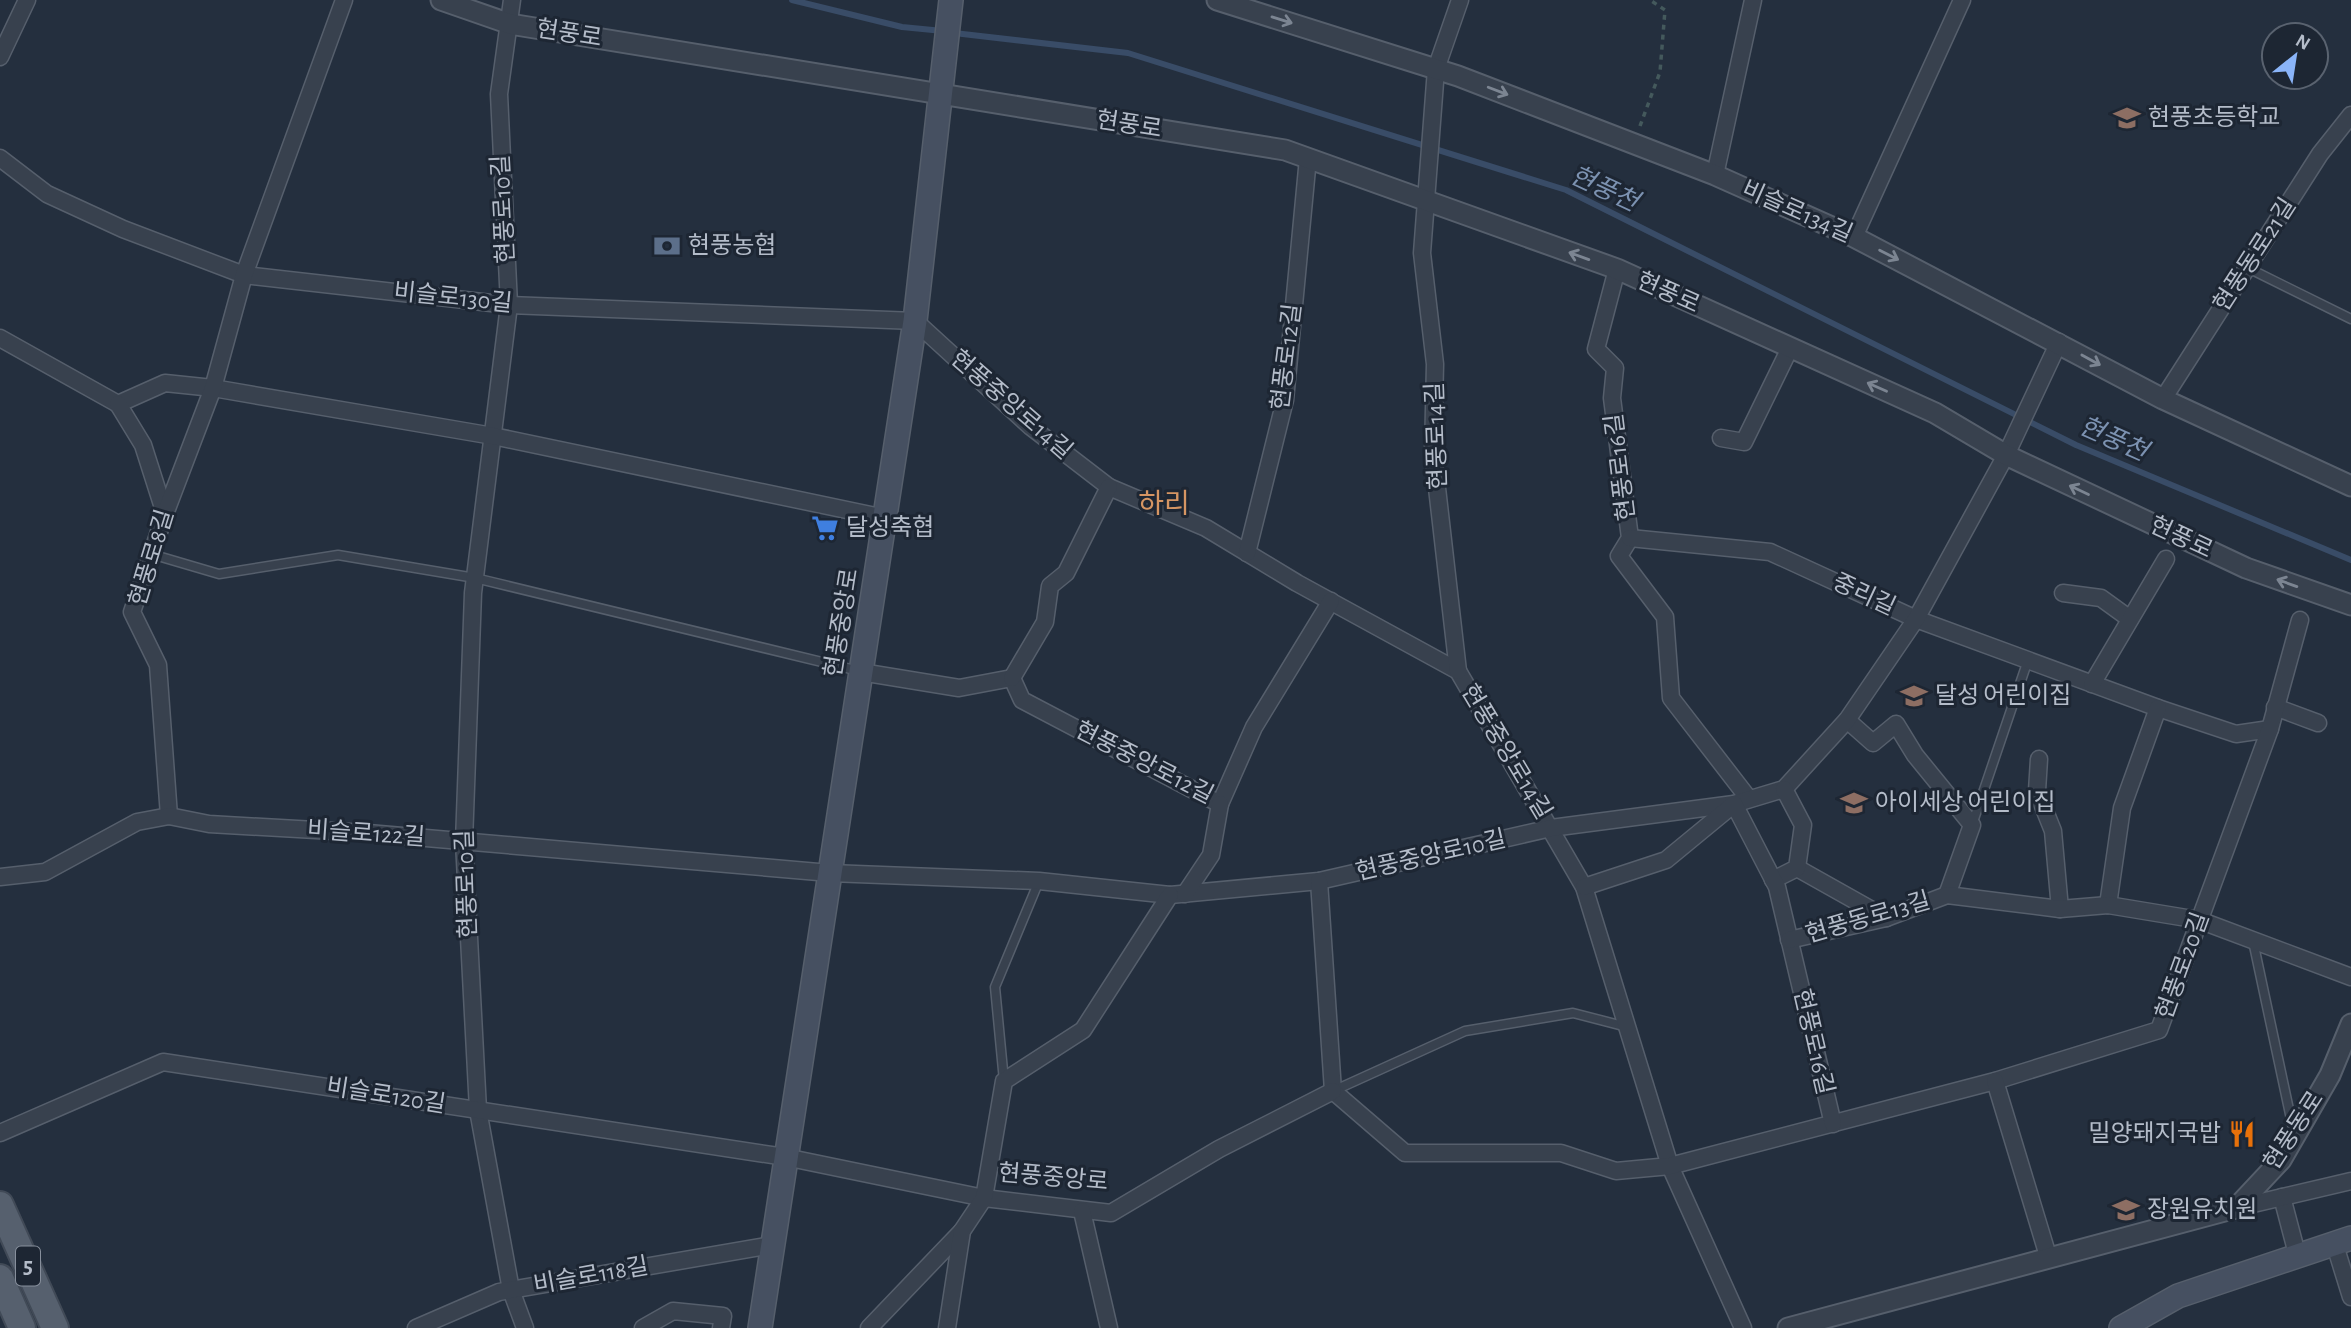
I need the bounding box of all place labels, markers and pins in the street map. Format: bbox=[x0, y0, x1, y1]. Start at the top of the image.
school or university icon: 현풍초등학교 bbox=[2112, 103, 2142, 133]
place label: 현풍초등학교 bbox=[2148, 104, 2280, 130]
bank icon: 현풍농협 bbox=[652, 231, 682, 261]
place label: 현풍농협 bbox=[688, 232, 776, 258]
supermarket icon: 달성축협 bbox=[810, 513, 840, 543]
place label: 달성축협 bbox=[846, 514, 934, 540]
school or university icon: 달성 어린이집 bbox=[1899, 681, 1929, 711]
place label: 달성 어린이집 bbox=[1935, 683, 2071, 708]
school or university icon: 아이세상 어린이집 bbox=[1839, 788, 1869, 818]
place label: 아이세상 어린이집 bbox=[1875, 790, 2056, 815]
restaurant icon: 밀양돼지국밥 bbox=[2227, 1119, 2257, 1149]
place label: 밀양돼지국밥 bbox=[2089, 1121, 2221, 1146]
school or university icon: 장원유치원 bbox=[2111, 1195, 2141, 1225]
place label: 장원유치원 bbox=[2147, 1196, 2257, 1222]

